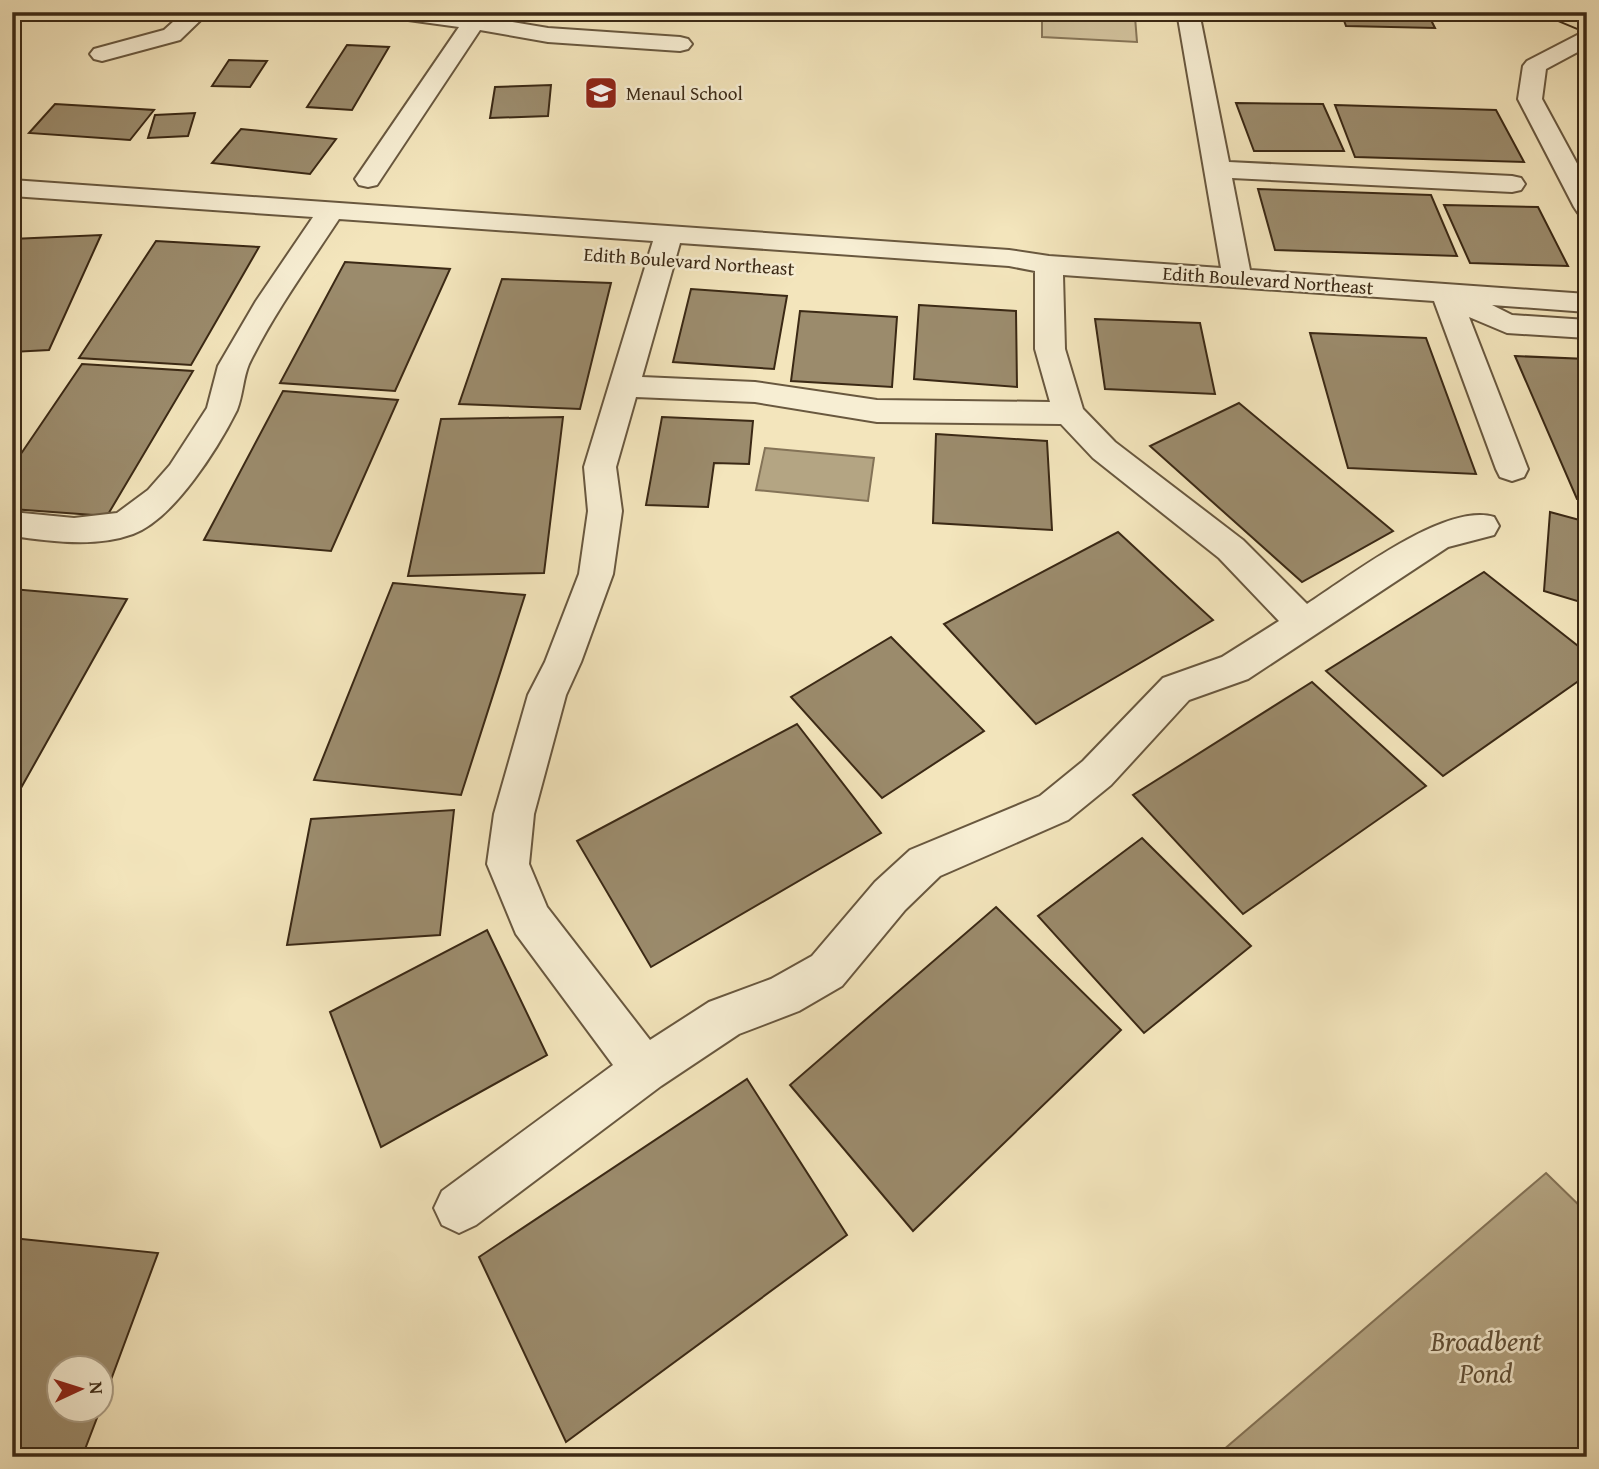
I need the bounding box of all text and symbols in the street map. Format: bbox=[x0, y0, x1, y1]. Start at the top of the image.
school or university icon: Menaul School bbox=[582, 74, 620, 112]
place label: Menaul School bbox=[626, 79, 743, 107]
street label: Edith Boulevard Northeast bbox=[583, 240, 796, 282]
street label: Edith Boulevard Northeast bbox=[1162, 259, 1375, 301]
water label: Broadbent Pond bbox=[1430, 1320, 1542, 1393]
north arrow bbox=[46, 1354, 116, 1424]
text: N bbox=[83, 1381, 111, 1395]

